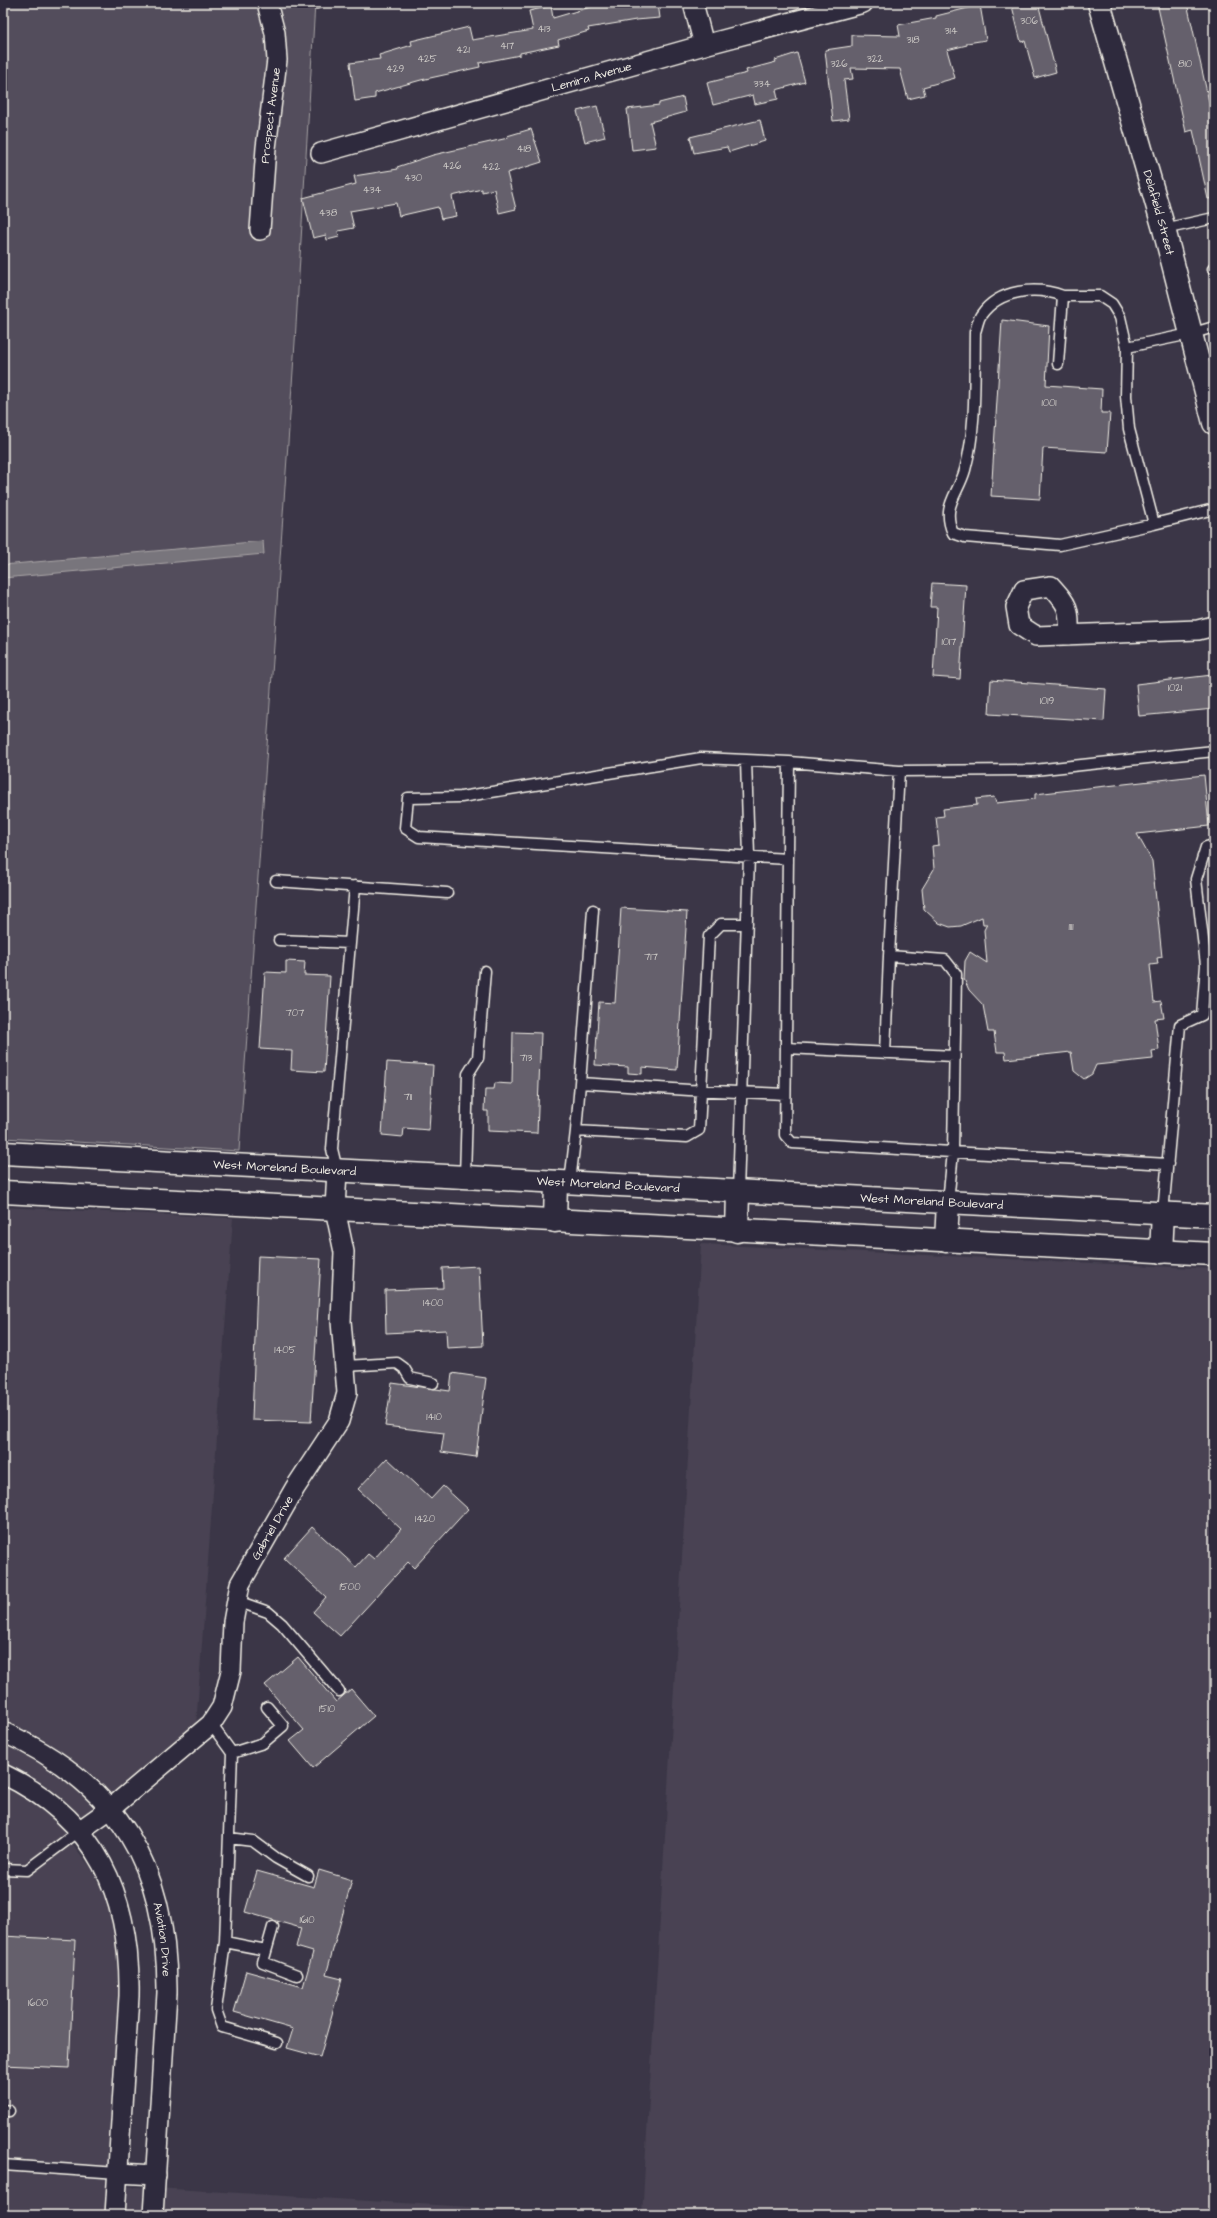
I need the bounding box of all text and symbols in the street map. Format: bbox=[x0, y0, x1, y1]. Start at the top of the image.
house number: 306 bbox=[1020, 14, 1039, 28]
house number: 413 bbox=[537, 22, 551, 36]
house number: 314 bbox=[944, 24, 958, 38]
house number: 318 bbox=[907, 33, 920, 47]
house number: 417 bbox=[500, 39, 514, 53]
house number: 421 bbox=[456, 43, 471, 57]
house number: 425 bbox=[417, 52, 437, 66]
house number: 322 bbox=[867, 52, 884, 66]
street label: Lemira Avenue bbox=[549, 57, 634, 96]
house number: 326 bbox=[830, 57, 848, 71]
house number: 810 bbox=[1178, 57, 1192, 71]
house number: 429 bbox=[386, 62, 404, 76]
street label: Prospect Avenue bbox=[256, 66, 285, 164]
house number: 334 bbox=[754, 77, 771, 91]
house number: 418 bbox=[517, 142, 532, 156]
house number: 426 bbox=[443, 159, 462, 173]
house number: 422 bbox=[482, 160, 500, 174]
street label: Delafield Street bbox=[1139, 168, 1179, 257]
house number: 430 bbox=[404, 171, 422, 185]
house number: 434 bbox=[363, 183, 382, 197]
house number: 438 bbox=[319, 206, 338, 220]
house number: 1001 bbox=[1041, 396, 1057, 410]
house number: 1017 bbox=[941, 635, 957, 649]
house number: 1021 bbox=[1168, 681, 1183, 695]
house number: 1019 bbox=[1040, 694, 1055, 708]
house number: 1111 bbox=[1068, 920, 1074, 934]
house number: 717 bbox=[644, 950, 658, 964]
house number: 707 bbox=[286, 1006, 304, 1020]
house number: 713 bbox=[520, 1051, 532, 1065]
house number: 711 bbox=[404, 1090, 413, 1104]
street label: West Moreland Boulevard bbox=[213, 1155, 357, 1180]
street label: West Moreland Boulevard bbox=[536, 1172, 680, 1197]
street label: West Moreland Boulevard bbox=[860, 1189, 1004, 1214]
house number: 1400 bbox=[423, 1296, 443, 1310]
house number: 1405 bbox=[274, 1343, 296, 1357]
house number: 1410 bbox=[426, 1410, 442, 1424]
street label: Gabriel Drive bbox=[247, 1492, 298, 1563]
house number: 1420 bbox=[415, 1512, 435, 1526]
house number: 1500 bbox=[340, 1580, 360, 1594]
house number: 1510 bbox=[319, 1702, 335, 1716]
street label: Aviation Drive bbox=[149, 1900, 175, 1977]
house number: 1610 bbox=[299, 1913, 315, 1927]
house number: 1600 bbox=[28, 1996, 48, 2010]

